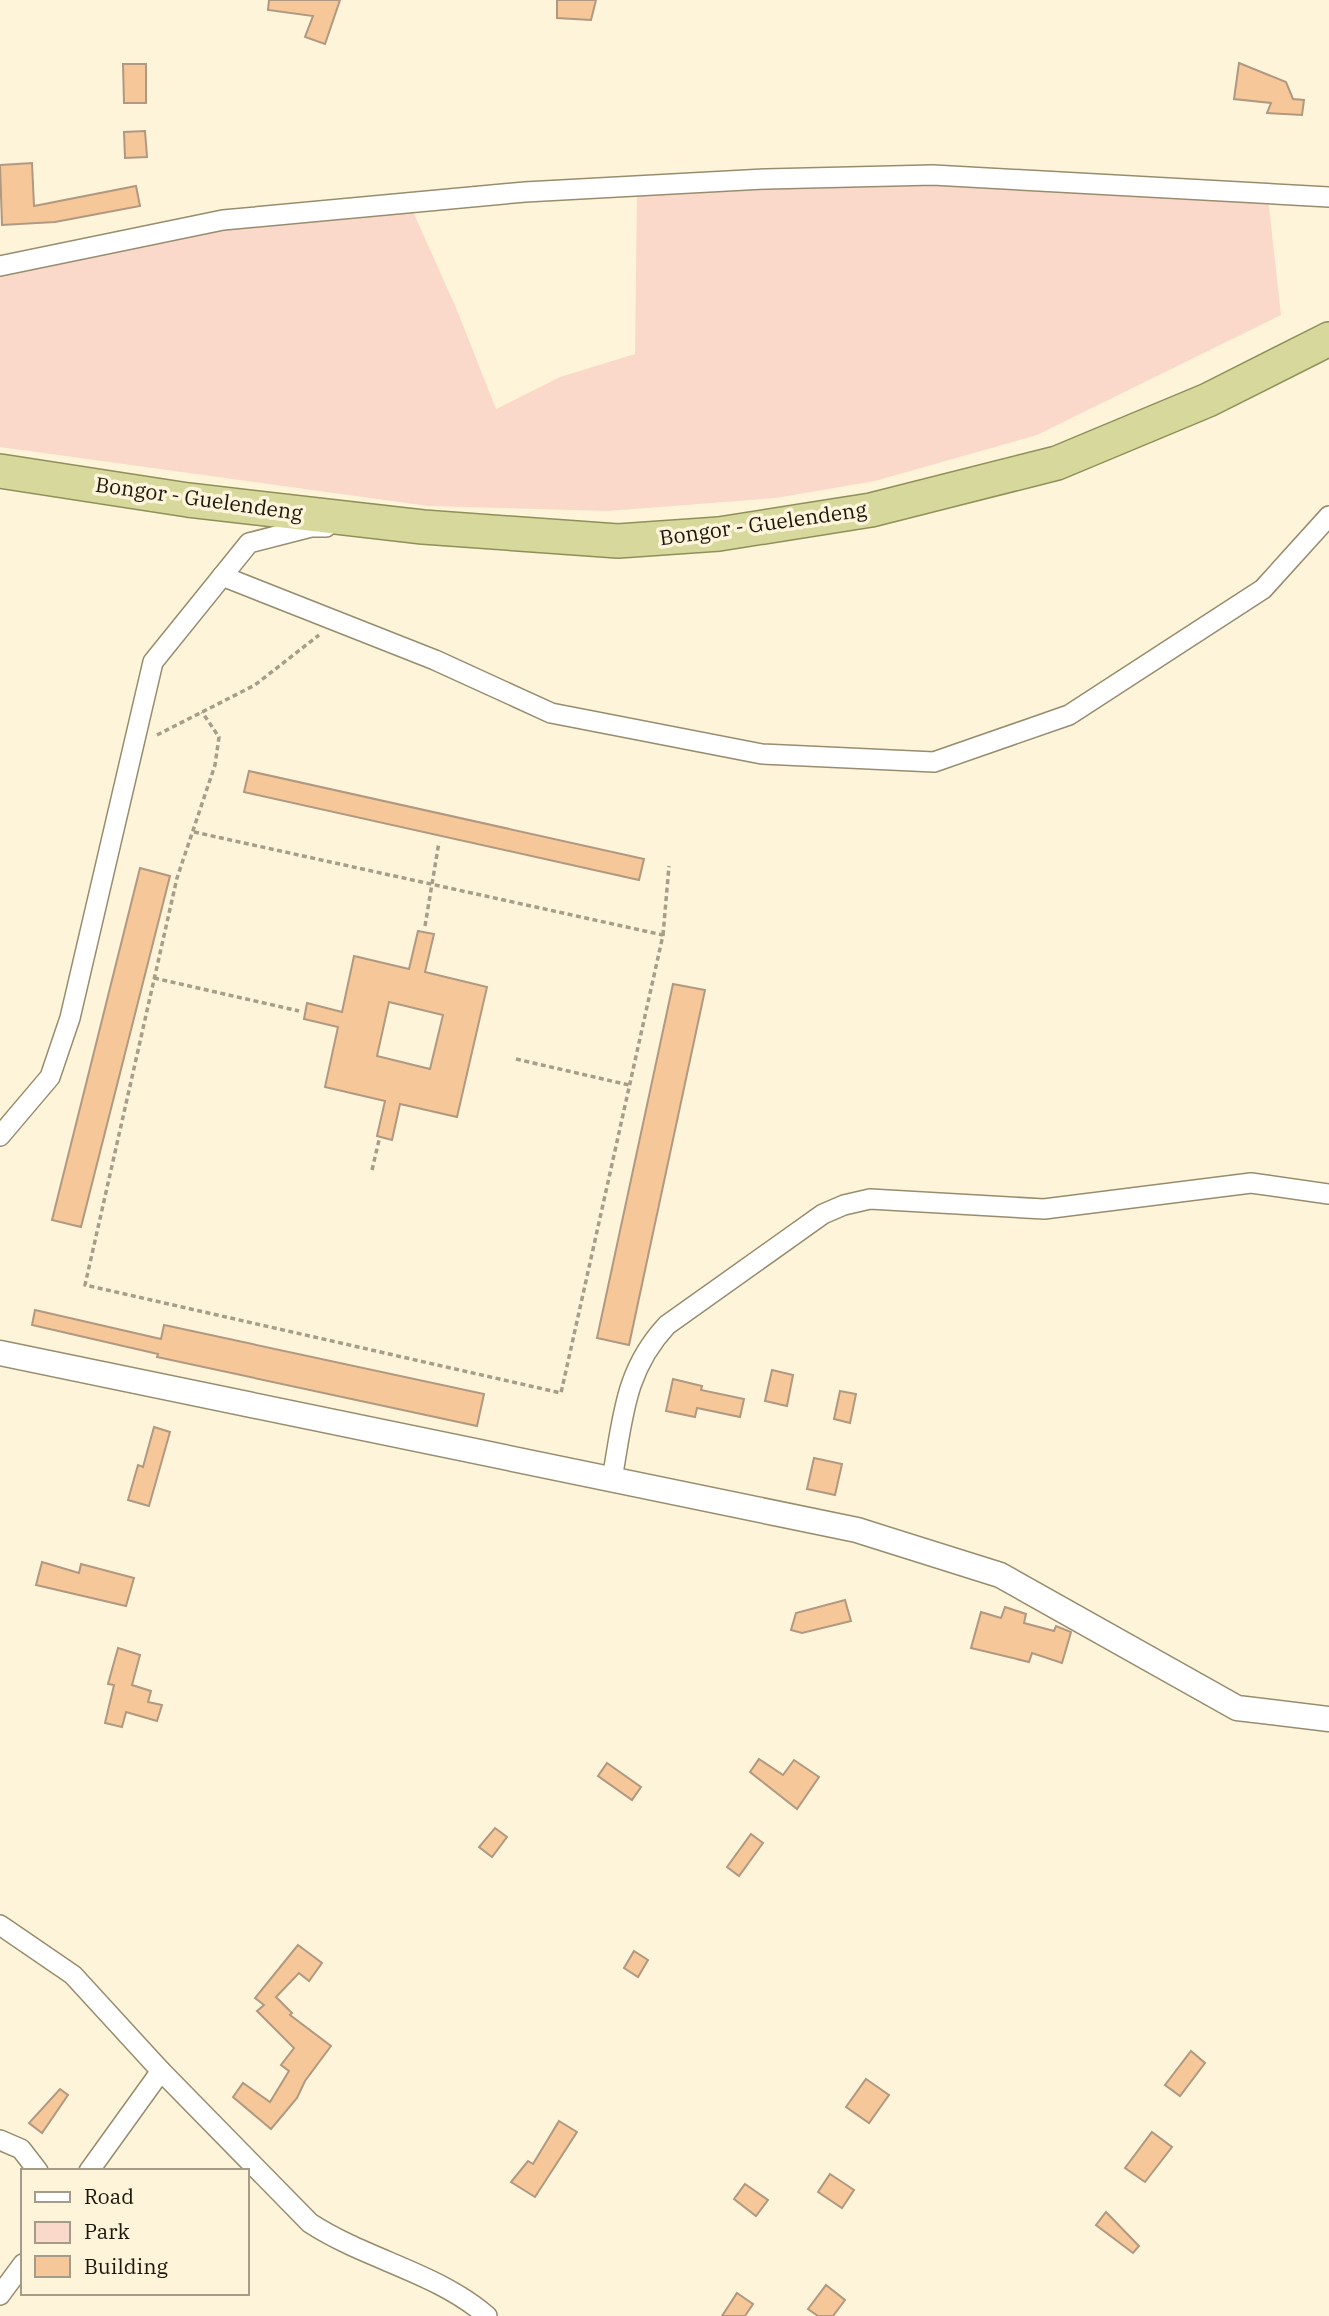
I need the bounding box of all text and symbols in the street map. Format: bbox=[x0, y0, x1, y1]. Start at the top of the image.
street label: Bongor - Guelendeng bbox=[94, 470, 305, 526]
street label: Bongor - Guelendeng bbox=[657, 495, 869, 551]
legend bbox=[21, 2169, 248, 2295]
text: Road bbox=[84, 2182, 134, 2210]
text: Park bbox=[84, 2217, 131, 2245]
text: Building bbox=[84, 2252, 169, 2280]

